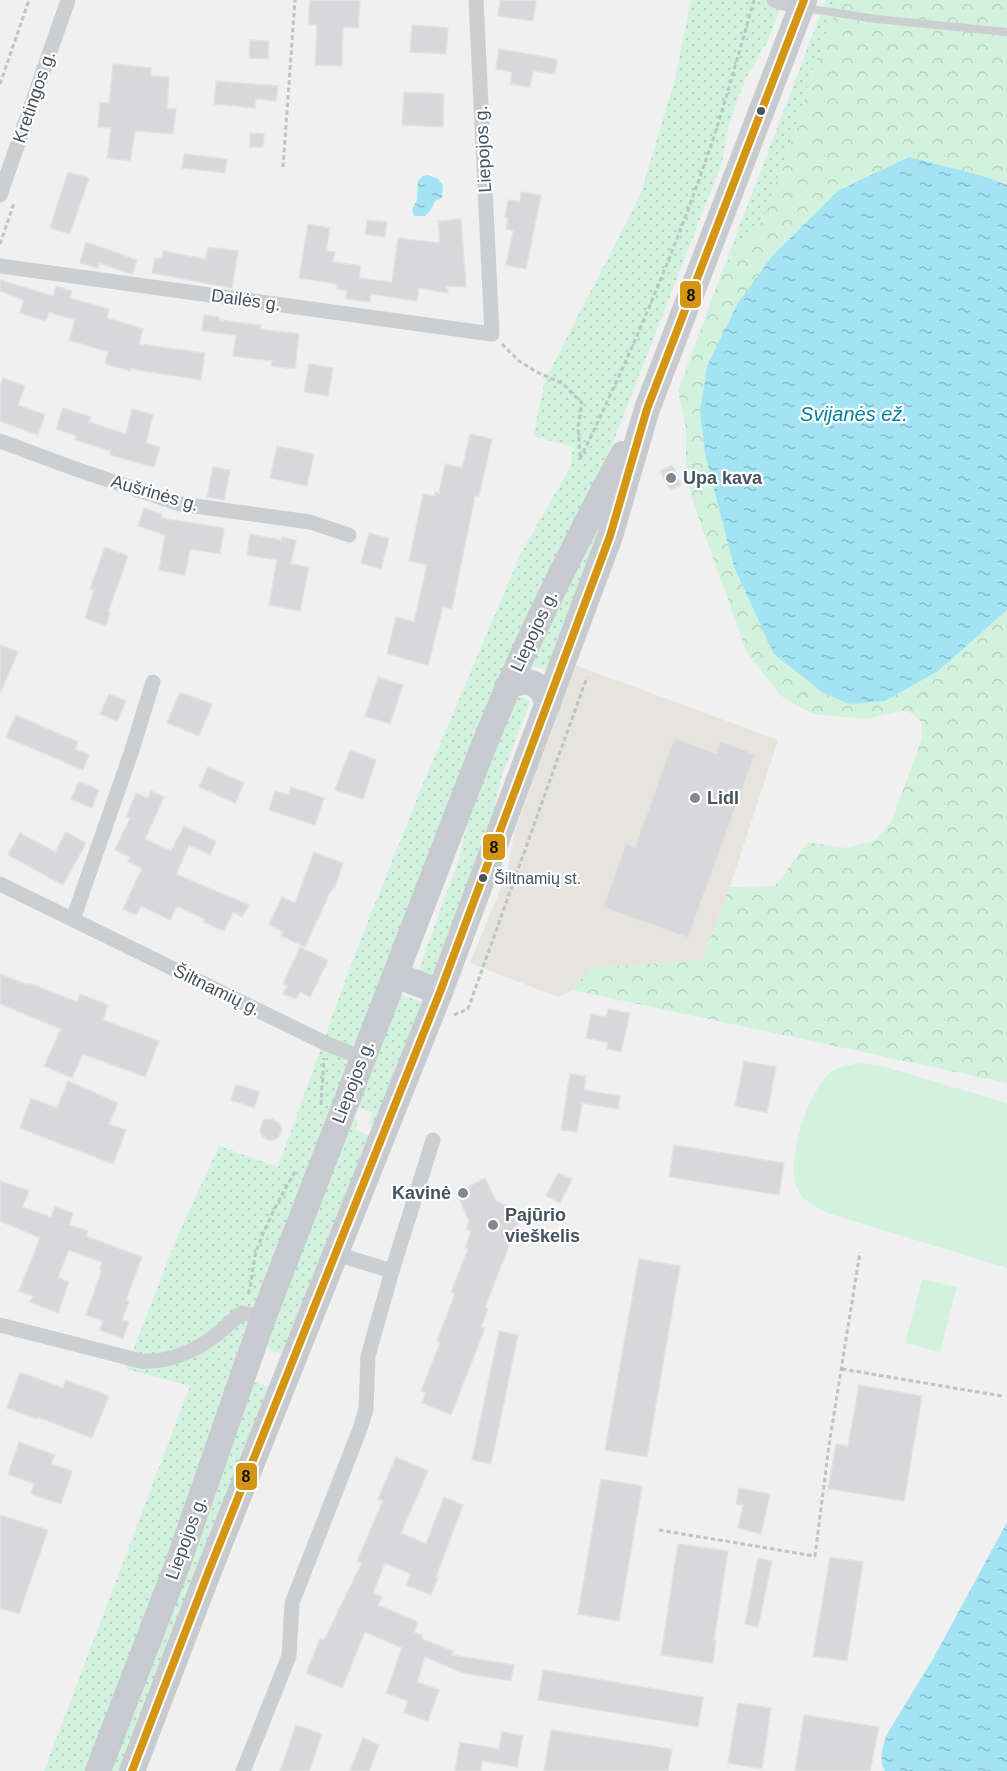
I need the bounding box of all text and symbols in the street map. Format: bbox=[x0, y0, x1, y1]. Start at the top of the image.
street label: Kretingos g. bbox=[9, 48, 59, 146]
street label: Liepojos g. bbox=[471, 105, 495, 193]
unlabelled marker bbox=[755, 105, 767, 117]
line badge: 8 bbox=[679, 280, 702, 309]
street label: Dailės g. bbox=[210, 285, 282, 315]
text: 8 bbox=[687, 287, 696, 304]
water label: Svijanės ež. bbox=[800, 403, 908, 425]
place label: Upa kava bbox=[683, 468, 763, 488]
street label: Aušrinės g. bbox=[109, 471, 201, 515]
marker: Upa kava bbox=[664, 471, 678, 485]
street label: Liepojos g. bbox=[507, 587, 561, 675]
place label: Lidl bbox=[707, 788, 739, 808]
marker: Lidl bbox=[688, 791, 702, 805]
line badge: 8 bbox=[482, 833, 506, 861]
text: 8 bbox=[490, 839, 499, 856]
place label: Šiltnamių st. bbox=[494, 869, 581, 887]
marker: Šiltnamių st. bbox=[477, 872, 489, 884]
street label: Šiltnamių g. bbox=[170, 959, 264, 1020]
street label: Liepojos g. bbox=[328, 1038, 378, 1126]
place label: Kavinė bbox=[392, 1183, 451, 1203]
marker: Kavinė bbox=[456, 1186, 470, 1200]
place label: Pajūrio vieškelis bbox=[505, 1205, 580, 1246]
marker: Pajūrio vieškelis bbox=[486, 1218, 500, 1232]
line badge: 8 bbox=[235, 1462, 258, 1491]
text: 8 bbox=[242, 1468, 251, 1485]
street label: Liepojos g. bbox=[162, 1494, 210, 1582]

